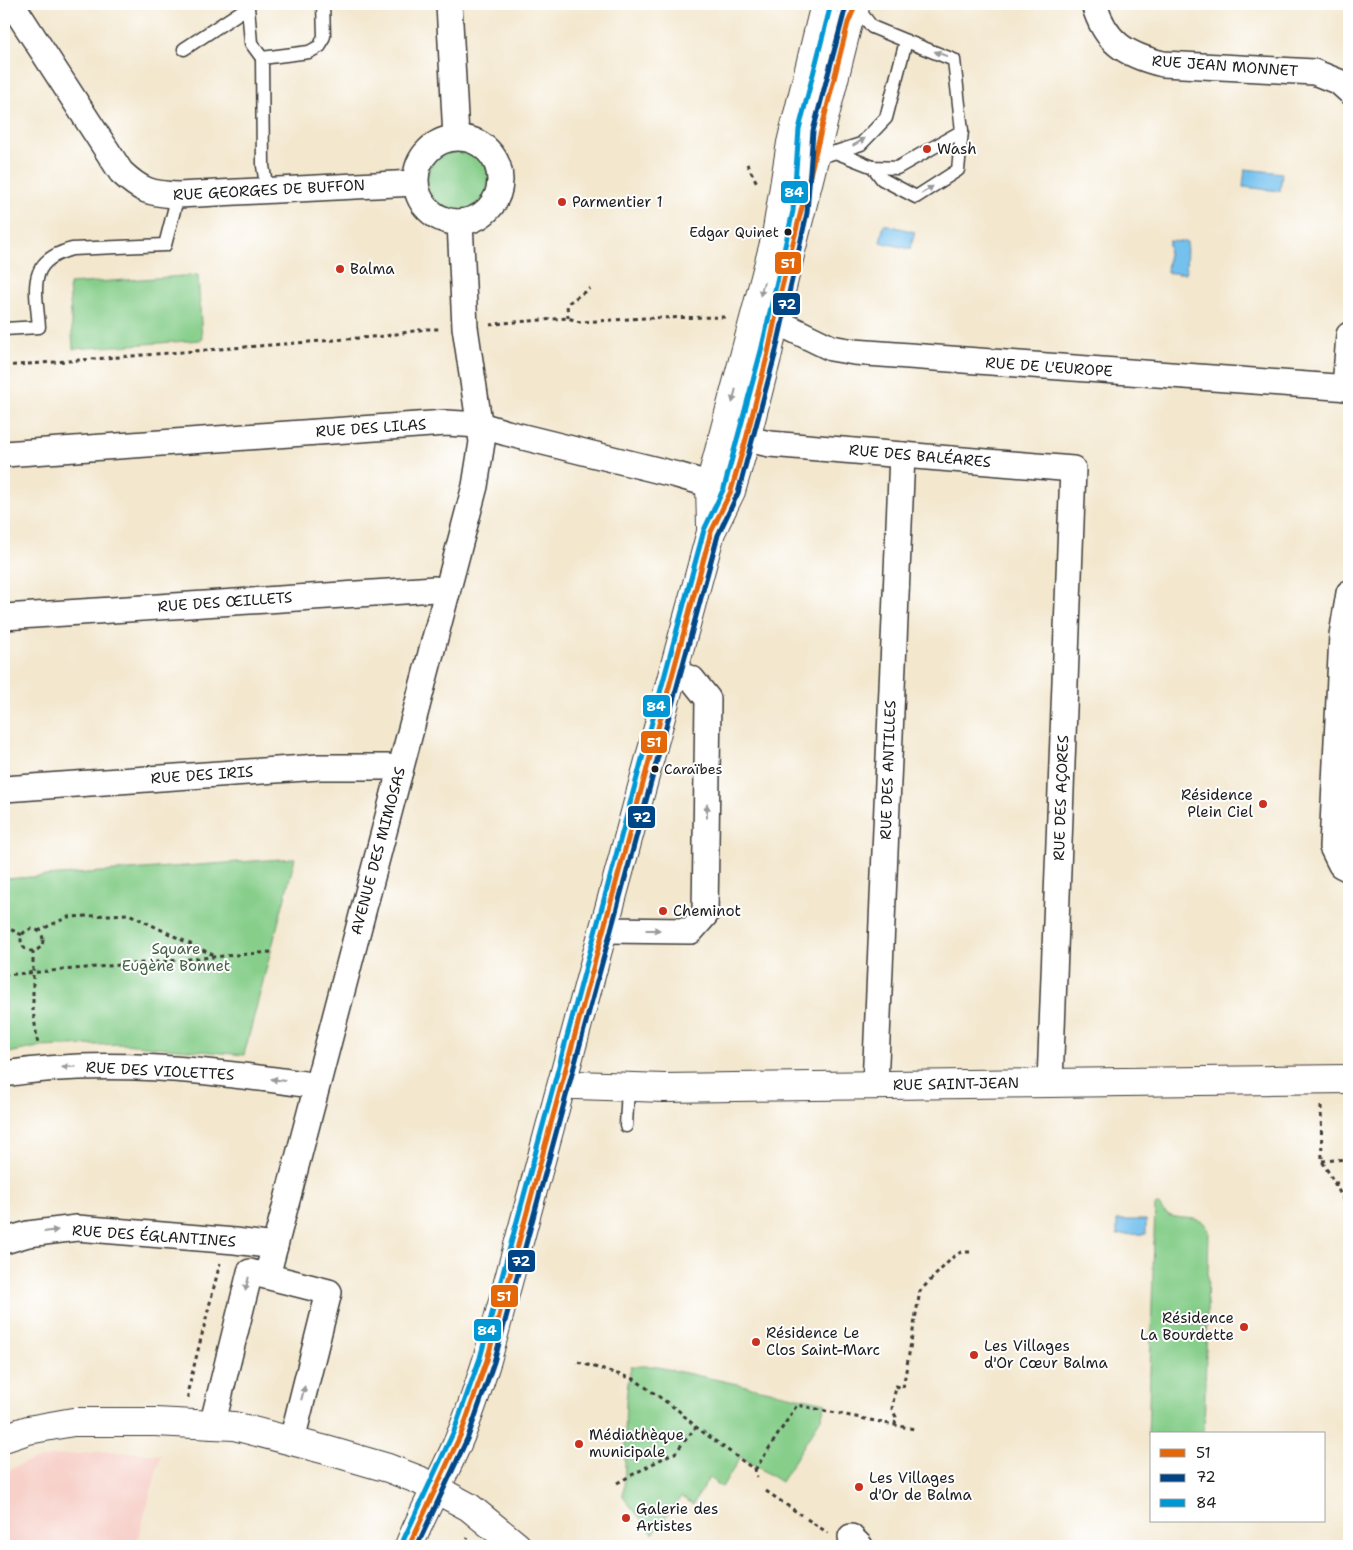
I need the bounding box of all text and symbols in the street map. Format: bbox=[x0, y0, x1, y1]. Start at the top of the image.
one-way arrow bbox=[934, 50, 948, 58]
street label: RUE JEAN MONNET bbox=[1151, 51, 1299, 81]
one-way arrow bbox=[852, 138, 867, 146]
place label: Wash bbox=[937, 139, 977, 159]
marker: Wash bbox=[921, 143, 933, 155]
street label: RUE GEORGES DE BUFFON bbox=[173, 175, 365, 205]
line badge: 84 bbox=[780, 180, 809, 204]
text: 84 bbox=[784, 183, 804, 201]
one-way arrow bbox=[920, 185, 933, 194]
place label: Parmentier 1 bbox=[572, 192, 663, 212]
marker: Parmentier 1 bbox=[556, 196, 568, 208]
place label: Edgar Quinet bbox=[689, 223, 779, 241]
marker: Edgar Quinet bbox=[783, 227, 793, 237]
line badge: 51 bbox=[774, 251, 802, 275]
text: 51 bbox=[781, 254, 795, 272]
place label: Balma bbox=[350, 259, 395, 279]
marker: Balma bbox=[334, 263, 346, 275]
one-way arrow bbox=[758, 281, 766, 296]
line badge: 72 bbox=[772, 292, 801, 316]
text: 72 bbox=[778, 295, 797, 313]
street label: RUE DE L'EUROPE bbox=[985, 353, 1113, 381]
one-way arrow bbox=[730, 388, 738, 403]
street label: RUE DES LILAS bbox=[315, 414, 427, 442]
street label: RUE DES BALÉARES bbox=[848, 439, 992, 472]
street label: RUE DES ŒILLETS bbox=[157, 587, 293, 617]
line badge: 84 bbox=[642, 694, 671, 718]
text: 84 bbox=[646, 697, 666, 715]
street label: RUE DES ANTILLES bbox=[876, 700, 900, 840]
line badge: 51 bbox=[640, 730, 668, 754]
text: 51 bbox=[647, 733, 661, 751]
street label: RUE DES AÇORES bbox=[1049, 735, 1073, 861]
place label: Caraïbes bbox=[664, 760, 722, 778]
street label: RUE DES IRIS bbox=[150, 761, 254, 789]
marker: Caraïbes bbox=[650, 764, 660, 774]
street label: AVENUE DES MIMOSAS bbox=[346, 765, 410, 937]
place label: Résidence Plein Ciel bbox=[1181, 785, 1253, 822]
marker: Résidence Plein Ciel bbox=[1257, 798, 1269, 810]
one-way arrow bbox=[703, 803, 711, 819]
line badge: 72 bbox=[627, 805, 656, 829]
text: 72 bbox=[633, 808, 652, 826]
place label: Cheminot bbox=[673, 901, 741, 921]
marker: Cheminot bbox=[657, 905, 669, 917]
one-way arrow bbox=[645, 926, 661, 934]
park label: Square Eugène Bonnet bbox=[122, 939, 230, 976]
street label: RUE DES VIOLETTES bbox=[85, 1057, 235, 1085]
one-way arrow bbox=[60, 1063, 76, 1071]
street label: RUE SAINT-JEAN bbox=[893, 1073, 1019, 1095]
one-way arrow bbox=[270, 1076, 286, 1084]
street label: RUE DES ÉGLANTINES bbox=[71, 1219, 237, 1252]
one-way arrow bbox=[44, 1227, 60, 1235]
line badge: 72 bbox=[507, 1249, 536, 1273]
text: 72 bbox=[512, 1252, 531, 1270]
one-way arrow bbox=[243, 1277, 251, 1292]
line badge: 51 bbox=[490, 1284, 519, 1308]
text: 51 bbox=[497, 1287, 511, 1305]
place label: Résidence La Bourdette bbox=[1140, 1308, 1234, 1345]
line badge: 84 bbox=[473, 1318, 502, 1342]
text: 84 bbox=[477, 1321, 497, 1339]
marker: Résidence La Bourdette bbox=[1238, 1321, 1250, 1333]
place label: Résidence Le Clos Saint-Marc bbox=[766, 1323, 880, 1360]
marker: Résidence Le Clos Saint-Marc bbox=[750, 1336, 762, 1348]
place label: Les Villages d'Or Cœur Balma bbox=[984, 1336, 1108, 1373]
marker: Les Villages d'Or Cœur Balma bbox=[968, 1349, 980, 1361]
one-way arrow bbox=[299, 1385, 307, 1400]
place label: Médiathèque municipale bbox=[589, 1425, 684, 1462]
legend bbox=[1150, 1432, 1326, 1522]
marker: Médiathèque municipale bbox=[573, 1438, 585, 1450]
text: 51 bbox=[1196, 1443, 1211, 1463]
text: 72 bbox=[1196, 1467, 1216, 1487]
place label: Les Villages d'Or de Balma bbox=[869, 1468, 972, 1505]
marker: Les Villages d'Or de Balma bbox=[853, 1481, 865, 1493]
text: 84 bbox=[1196, 1493, 1216, 1513]
place label: Galerie des Artistes bbox=[636, 1499, 718, 1536]
marker: Galerie des Artistes bbox=[620, 1512, 632, 1524]

